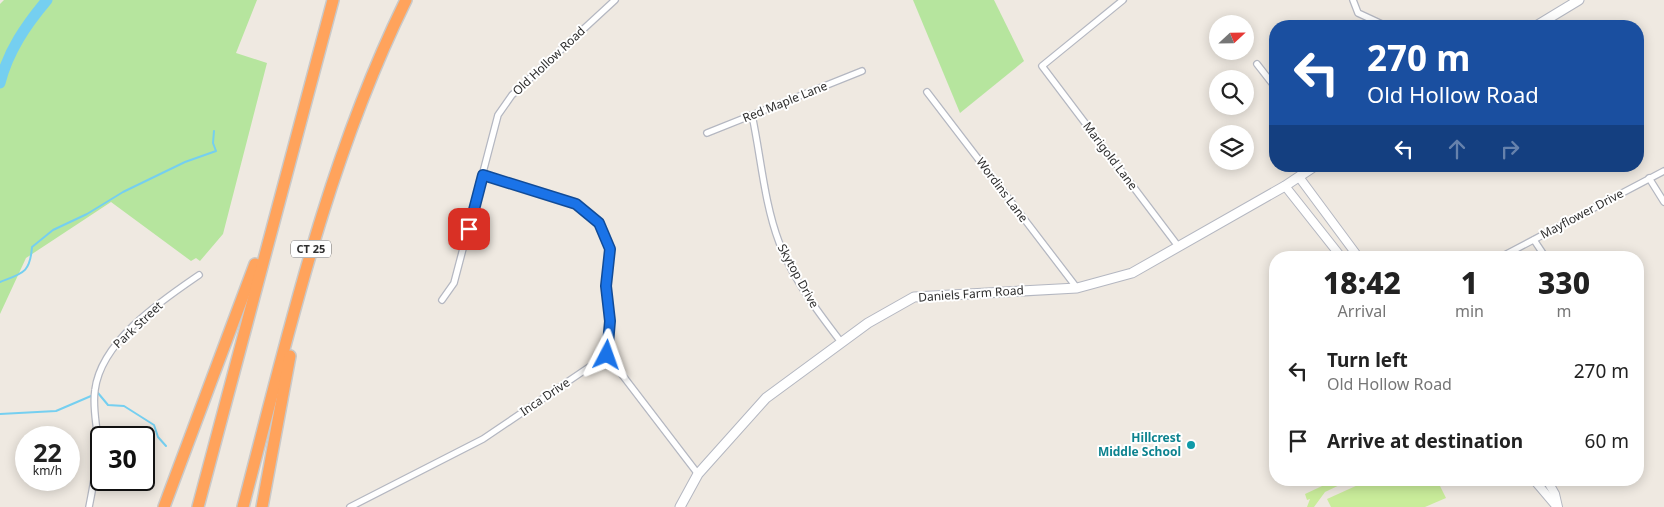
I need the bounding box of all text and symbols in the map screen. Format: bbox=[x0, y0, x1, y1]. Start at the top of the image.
north arrow bbox=[1209, 15, 1254, 60]
map controls bbox=[1209, 15, 1254, 170]
street label: Old Hollow Road bbox=[509, 22, 589, 99]
text: 270 m bbox=[1367, 34, 1470, 81]
icon: left bbox=[1284, 40, 1349, 105]
button: search bbox=[1209, 70, 1254, 115]
street label: Red Maple Lane bbox=[740, 77, 830, 126]
text: Old Hollow Road bbox=[1367, 79, 1539, 109]
street label: Marigold Lane bbox=[1079, 118, 1142, 193]
button: layers bbox=[1209, 125, 1254, 170]
icon: left bbox=[1390, 135, 1418, 163]
icon: ahead bbox=[1443, 135, 1471, 163]
icon: right bbox=[1496, 135, 1524, 163]
street label: Wordins Lane bbox=[972, 154, 1032, 226]
street label: Mayflower Drive bbox=[1537, 184, 1627, 243]
pin bbox=[448, 208, 490, 250]
icon: arrive bbox=[455, 215, 483, 243]
road number: CT 25 bbox=[291, 240, 331, 258]
street label: Skytop Drive bbox=[774, 241, 823, 311]
text: 18:42 bbox=[1323, 262, 1401, 303]
text: 1 bbox=[1461, 262, 1478, 303]
text: 330 bbox=[1538, 262, 1590, 303]
street label: Daniels Farm Road bbox=[918, 281, 1024, 306]
street label: Park Street bbox=[109, 297, 167, 352]
text: Arrival bbox=[1338, 300, 1386, 322]
text: min bbox=[1455, 300, 1484, 322]
text: m bbox=[1556, 300, 1571, 322]
position arrow bbox=[580, 328, 632, 380]
text: Turn left bbox=[1327, 347, 1408, 373]
icon: left bbox=[1284, 357, 1312, 385]
text: 270 m bbox=[1574, 358, 1629, 384]
text: Old Hollow Road bbox=[1327, 373, 1452, 395]
street label: Inca Drive bbox=[516, 374, 573, 420]
speed limit sign: 30 bbox=[90, 426, 155, 491]
icon: arrive bbox=[1284, 427, 1312, 455]
text: Arrive at destination bbox=[1327, 428, 1523, 454]
text: 60 m bbox=[1585, 428, 1629, 454]
place label: Hillcrest Middle School bbox=[1098, 429, 1181, 460]
text: 22 bbox=[33, 435, 62, 469]
marker: Hillcrest Middle School bbox=[1185, 439, 1197, 451]
text: km/h bbox=[33, 462, 62, 479]

